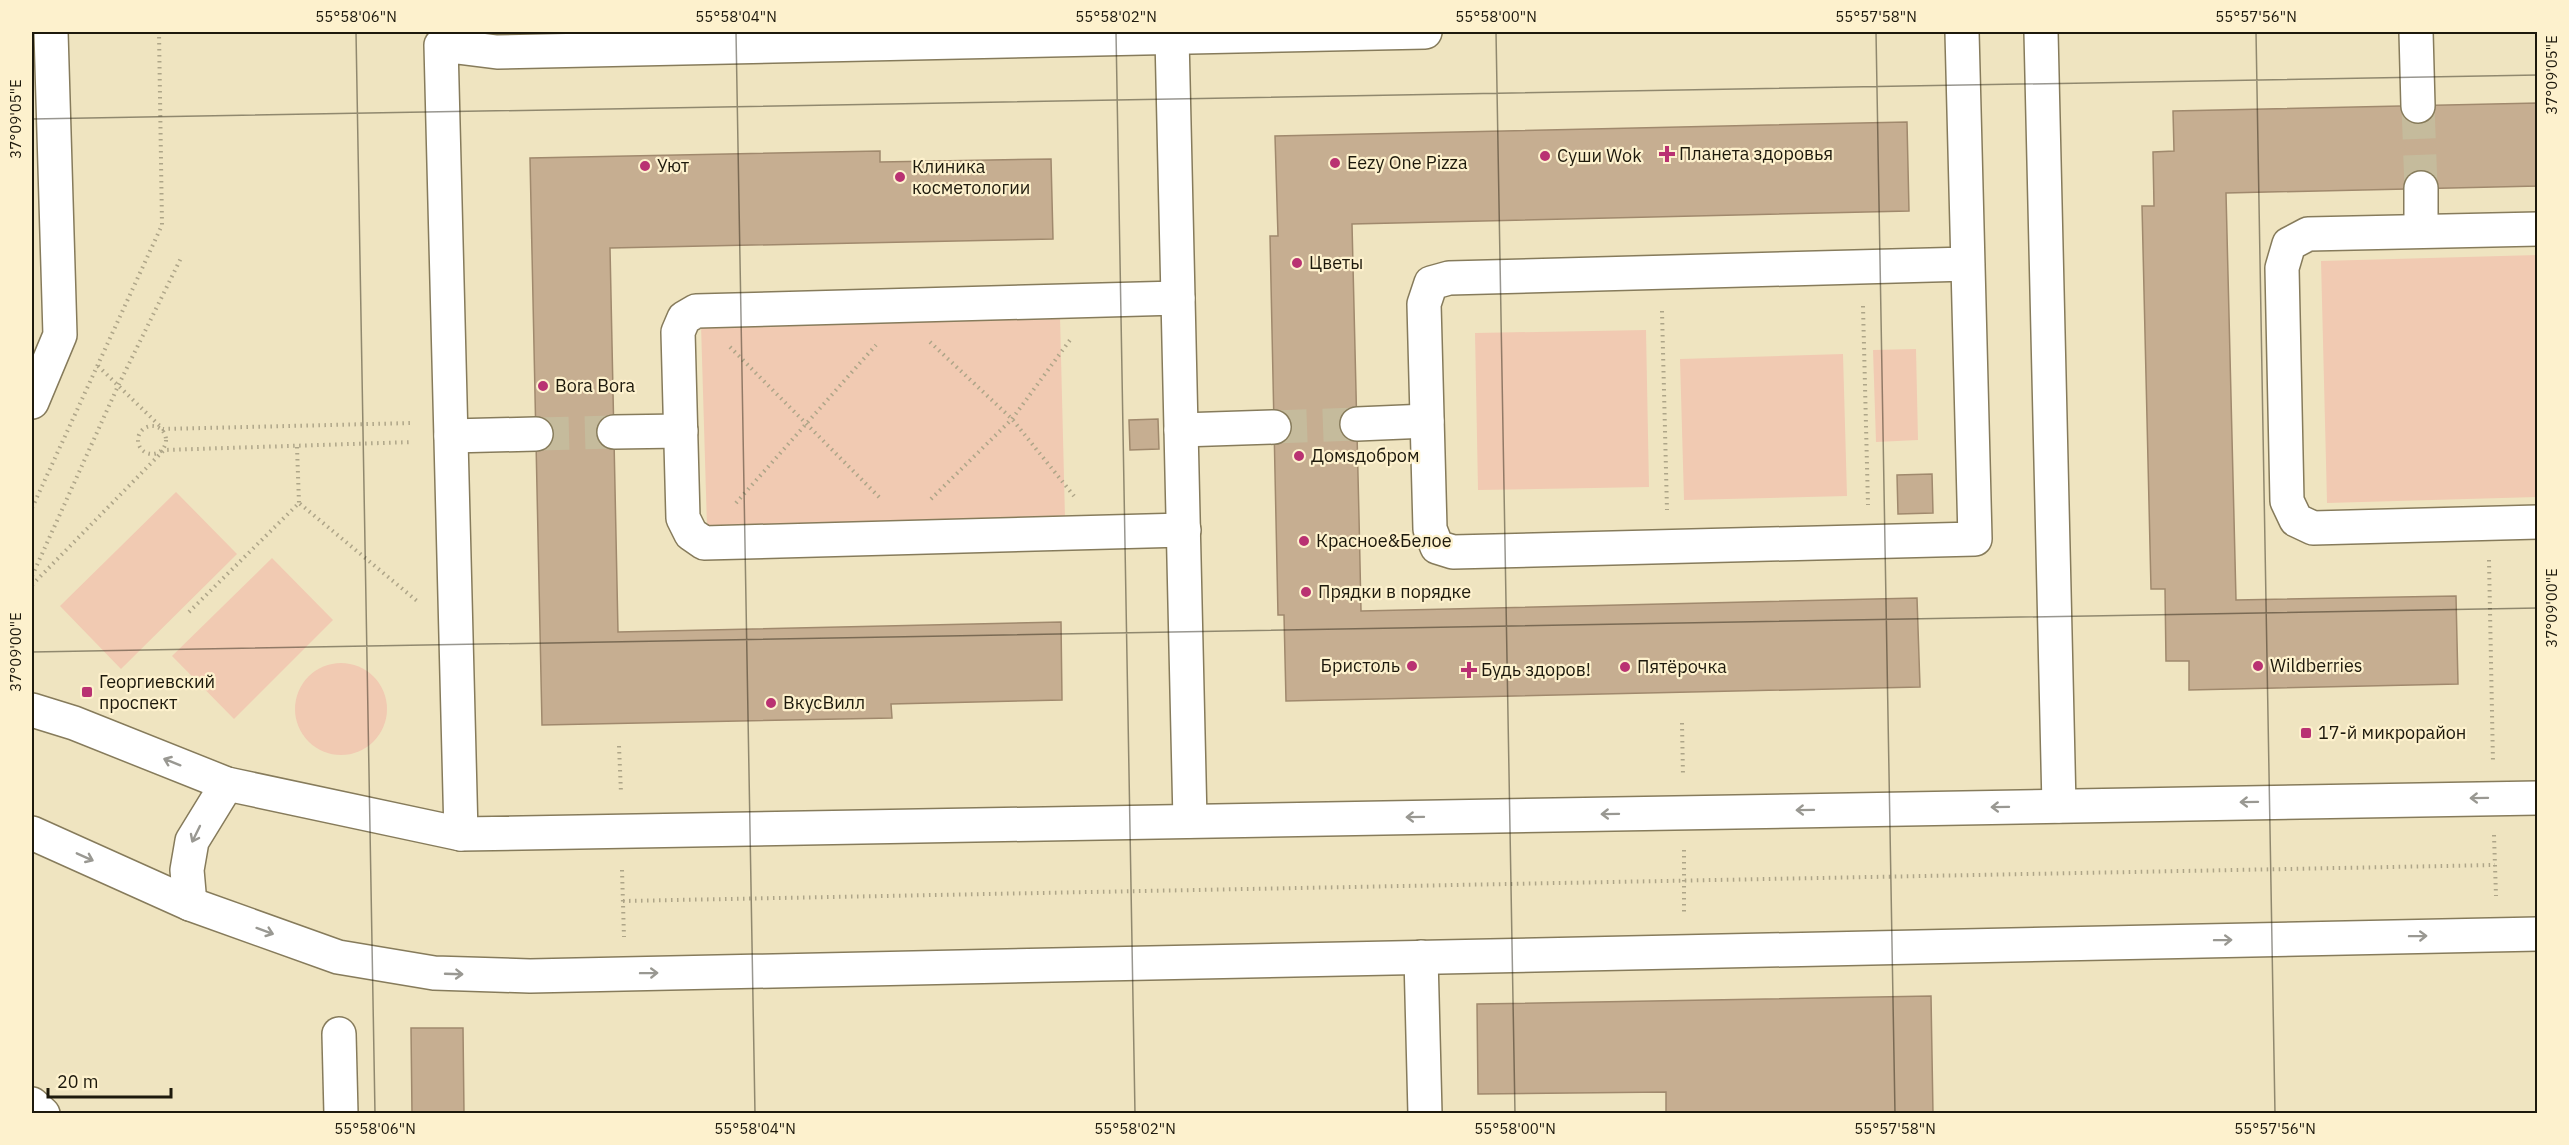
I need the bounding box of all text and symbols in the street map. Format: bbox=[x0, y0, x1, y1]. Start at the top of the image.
text: 55°58'06"N bbox=[315, 7, 397, 26]
text: 55°58'04"N bbox=[695, 7, 777, 26]
text: 55°58'02"N bbox=[1075, 7, 1157, 26]
text: 55°58'00"N bbox=[1455, 7, 1537, 26]
text: 55°57'58"N bbox=[1835, 7, 1917, 26]
text: 55°57'56"N bbox=[2215, 7, 2297, 26]
text: 37°09'05"E bbox=[2542, 35, 2561, 115]
text: 37°09'05"E bbox=[6, 79, 25, 159]
place label: Планета здоровья bbox=[1679, 142, 1833, 165]
place label: Суши Wok bbox=[1557, 144, 1642, 167]
marker: Планета здоровья bbox=[1660, 147, 1674, 161]
marker: Суши Wok bbox=[1538, 149, 1552, 163]
place label: Eezy One Pizza bbox=[1347, 151, 1468, 174]
place label: Уют bbox=[657, 154, 690, 177]
place label: Клиника косметологии bbox=[912, 155, 1030, 199]
marker: Eezy One Pizza bbox=[1328, 156, 1342, 170]
marker: Уют bbox=[638, 159, 652, 173]
marker: Клиника косметологии bbox=[893, 170, 907, 184]
place label: Цветы bbox=[1309, 251, 1363, 274]
marker: Цветы bbox=[1290, 256, 1304, 270]
place label: Bora Bora bbox=[555, 374, 636, 397]
marker: Bora Bora bbox=[536, 379, 550, 393]
place label: Домsдобром bbox=[1311, 444, 1419, 467]
marker: Домsдобром bbox=[1292, 449, 1306, 463]
place label: Красное&Белое bbox=[1316, 529, 1452, 552]
marker: Красное&Белое bbox=[1297, 534, 1311, 548]
text: 37°09'00"E bbox=[2542, 568, 2561, 648]
place label: Прядки в порядке bbox=[1318, 580, 1471, 603]
marker: Прядки в порядке bbox=[1299, 585, 1313, 599]
text: 37°09'00"E bbox=[6, 612, 25, 692]
place label: Бристоль bbox=[1321, 654, 1400, 677]
place label: Wildberries bbox=[2270, 654, 2363, 677]
place label: Пятёрочка bbox=[1637, 655, 1727, 678]
place label: Будь здоров! bbox=[1481, 658, 1591, 681]
marker: Бристоль bbox=[1405, 659, 1419, 673]
marker: Wildberries bbox=[2251, 659, 2265, 673]
marker: Пятёрочка bbox=[1618, 660, 1632, 674]
marker: Будь здоров! bbox=[1462, 663, 1476, 677]
place label: Георгиевский проспект bbox=[99, 670, 215, 714]
marker: Георгиевский проспект bbox=[80, 685, 94, 699]
place label: ВкусВилл bbox=[783, 691, 865, 714]
marker: ВкусВилл bbox=[764, 696, 778, 710]
place label: 17-й микрорайон bbox=[2318, 721, 2466, 744]
marker: 17-й микрорайон bbox=[2299, 726, 2313, 740]
one-way arrow bbox=[164, 756, 182, 767]
one-way arrow bbox=[2470, 792, 2490, 804]
one-way arrow bbox=[2239, 796, 2259, 808]
one-way arrow bbox=[1991, 801, 2011, 813]
one-way arrow bbox=[1796, 804, 1816, 816]
one-way arrow bbox=[1601, 808, 1621, 820]
one-way arrow bbox=[1406, 811, 1426, 823]
one-way arrow bbox=[190, 824, 202, 842]
one-way arrow bbox=[75, 852, 94, 863]
one-way arrow bbox=[255, 926, 274, 937]
one-way arrow bbox=[2408, 930, 2428, 941]
one-way arrow bbox=[2213, 934, 2233, 945]
one-way arrow bbox=[639, 967, 659, 979]
one-way arrow bbox=[444, 968, 464, 979]
scale bar bbox=[48, 1061, 171, 1099]
text: 20 m bbox=[57, 1070, 99, 1093]
text: 55°58'06"N bbox=[334, 1119, 416, 1138]
text: 55°58'04"N bbox=[714, 1119, 796, 1138]
text: 55°58'02"N bbox=[1094, 1119, 1176, 1138]
text: 55°58'00"N bbox=[1474, 1119, 1556, 1138]
text: 55°57'58"N bbox=[1854, 1119, 1936, 1138]
text: 55°57'56"N bbox=[2234, 1119, 2316, 1138]

